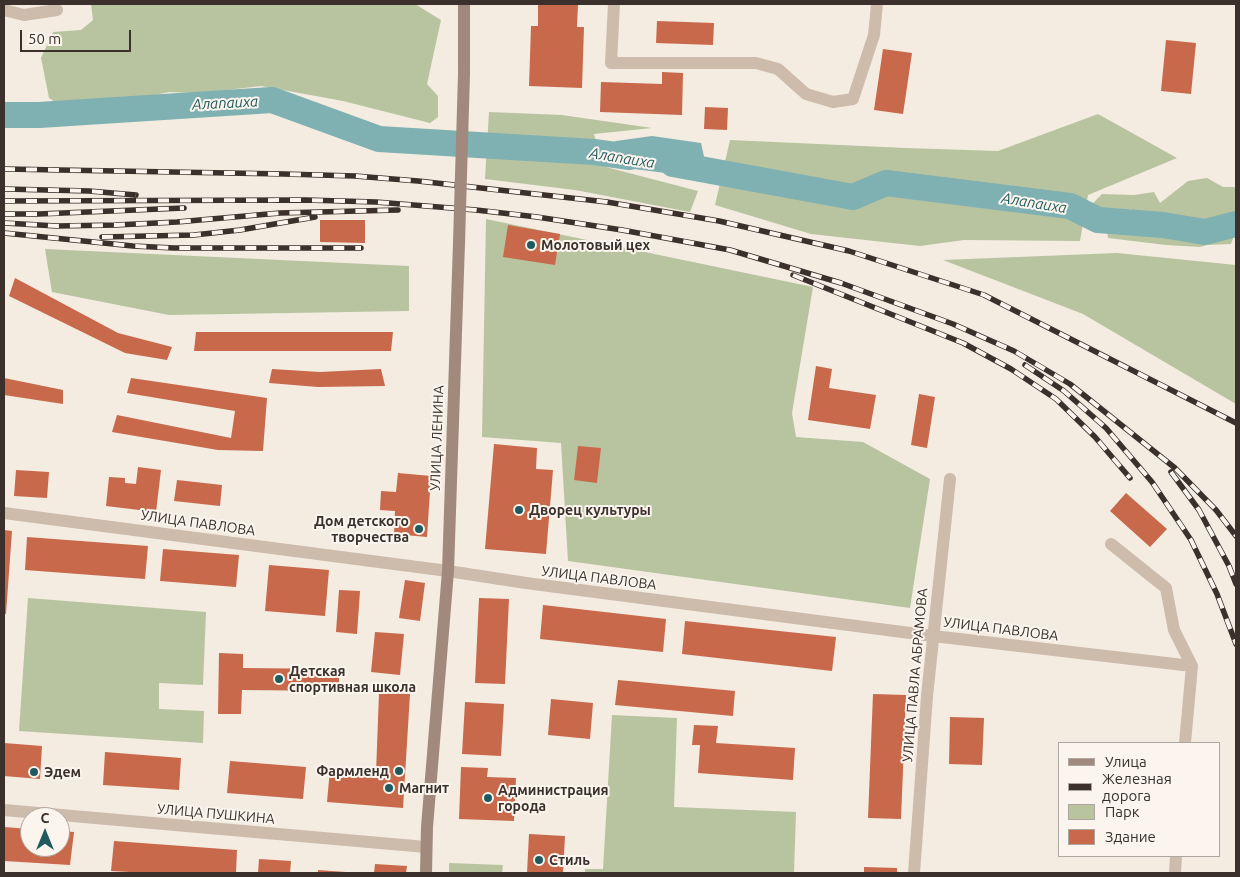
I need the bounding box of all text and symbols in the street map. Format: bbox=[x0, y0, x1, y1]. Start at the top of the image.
scale bar bbox=[22, 20, 134, 52]
text: 50 m bbox=[28, 30, 61, 47]
water label: Алапаиха bbox=[192, 92, 258, 114]
water label: Алапаиха bbox=[588, 144, 656, 172]
water label: Алапаиха bbox=[1000, 189, 1068, 217]
place label: Молотовый цех bbox=[541, 237, 650, 253]
marker: Молотовый цех bbox=[525, 239, 537, 251]
street label: УЛИЦА ЛЕНИНА bbox=[427, 385, 447, 491]
place label: Дворец культуры bbox=[529, 502, 651, 518]
marker: Дворец культуры bbox=[513, 504, 525, 516]
street label: УЛИЦА ПАВЛОВА bbox=[140, 507, 256, 539]
place label: Дом детского творчества bbox=[314, 513, 409, 546]
marker: Дом детского творчества bbox=[413, 523, 425, 535]
street label: УЛИЦА ПАВЛОВА bbox=[541, 563, 657, 593]
street label: УЛИЦА ПАВЛА АБРАМОВА bbox=[899, 587, 931, 763]
street label: УЛИЦА ПАВЛОВА bbox=[943, 614, 1059, 644]
place label: Детская спортивная школа bbox=[289, 663, 416, 696]
marker: Детская спортивная школа bbox=[273, 673, 285, 685]
legend bbox=[1058, 742, 1220, 857]
text: Улица bbox=[1105, 753, 1147, 770]
place label: Фармленд bbox=[316, 763, 389, 779]
place label: Эдем bbox=[44, 764, 81, 780]
marker: Фармленд bbox=[393, 765, 405, 777]
marker: Эдем bbox=[28, 766, 40, 778]
text: Железная дорога bbox=[1102, 770, 1172, 804]
place label: Магнит bbox=[399, 780, 449, 796]
marker: Магнит bbox=[383, 782, 395, 794]
place label: Администрация города bbox=[498, 782, 608, 814]
marker: Администрация города bbox=[482, 792, 494, 804]
street label: УЛИЦА ПУШКИНА bbox=[157, 800, 275, 828]
text: Парк bbox=[1105, 803, 1140, 820]
north arrow bbox=[20, 807, 70, 857]
text: С bbox=[41, 810, 49, 826]
text: Здание bbox=[1105, 828, 1156, 845]
place label: Стиль bbox=[549, 852, 590, 868]
marker: Стиль bbox=[533, 854, 545, 866]

